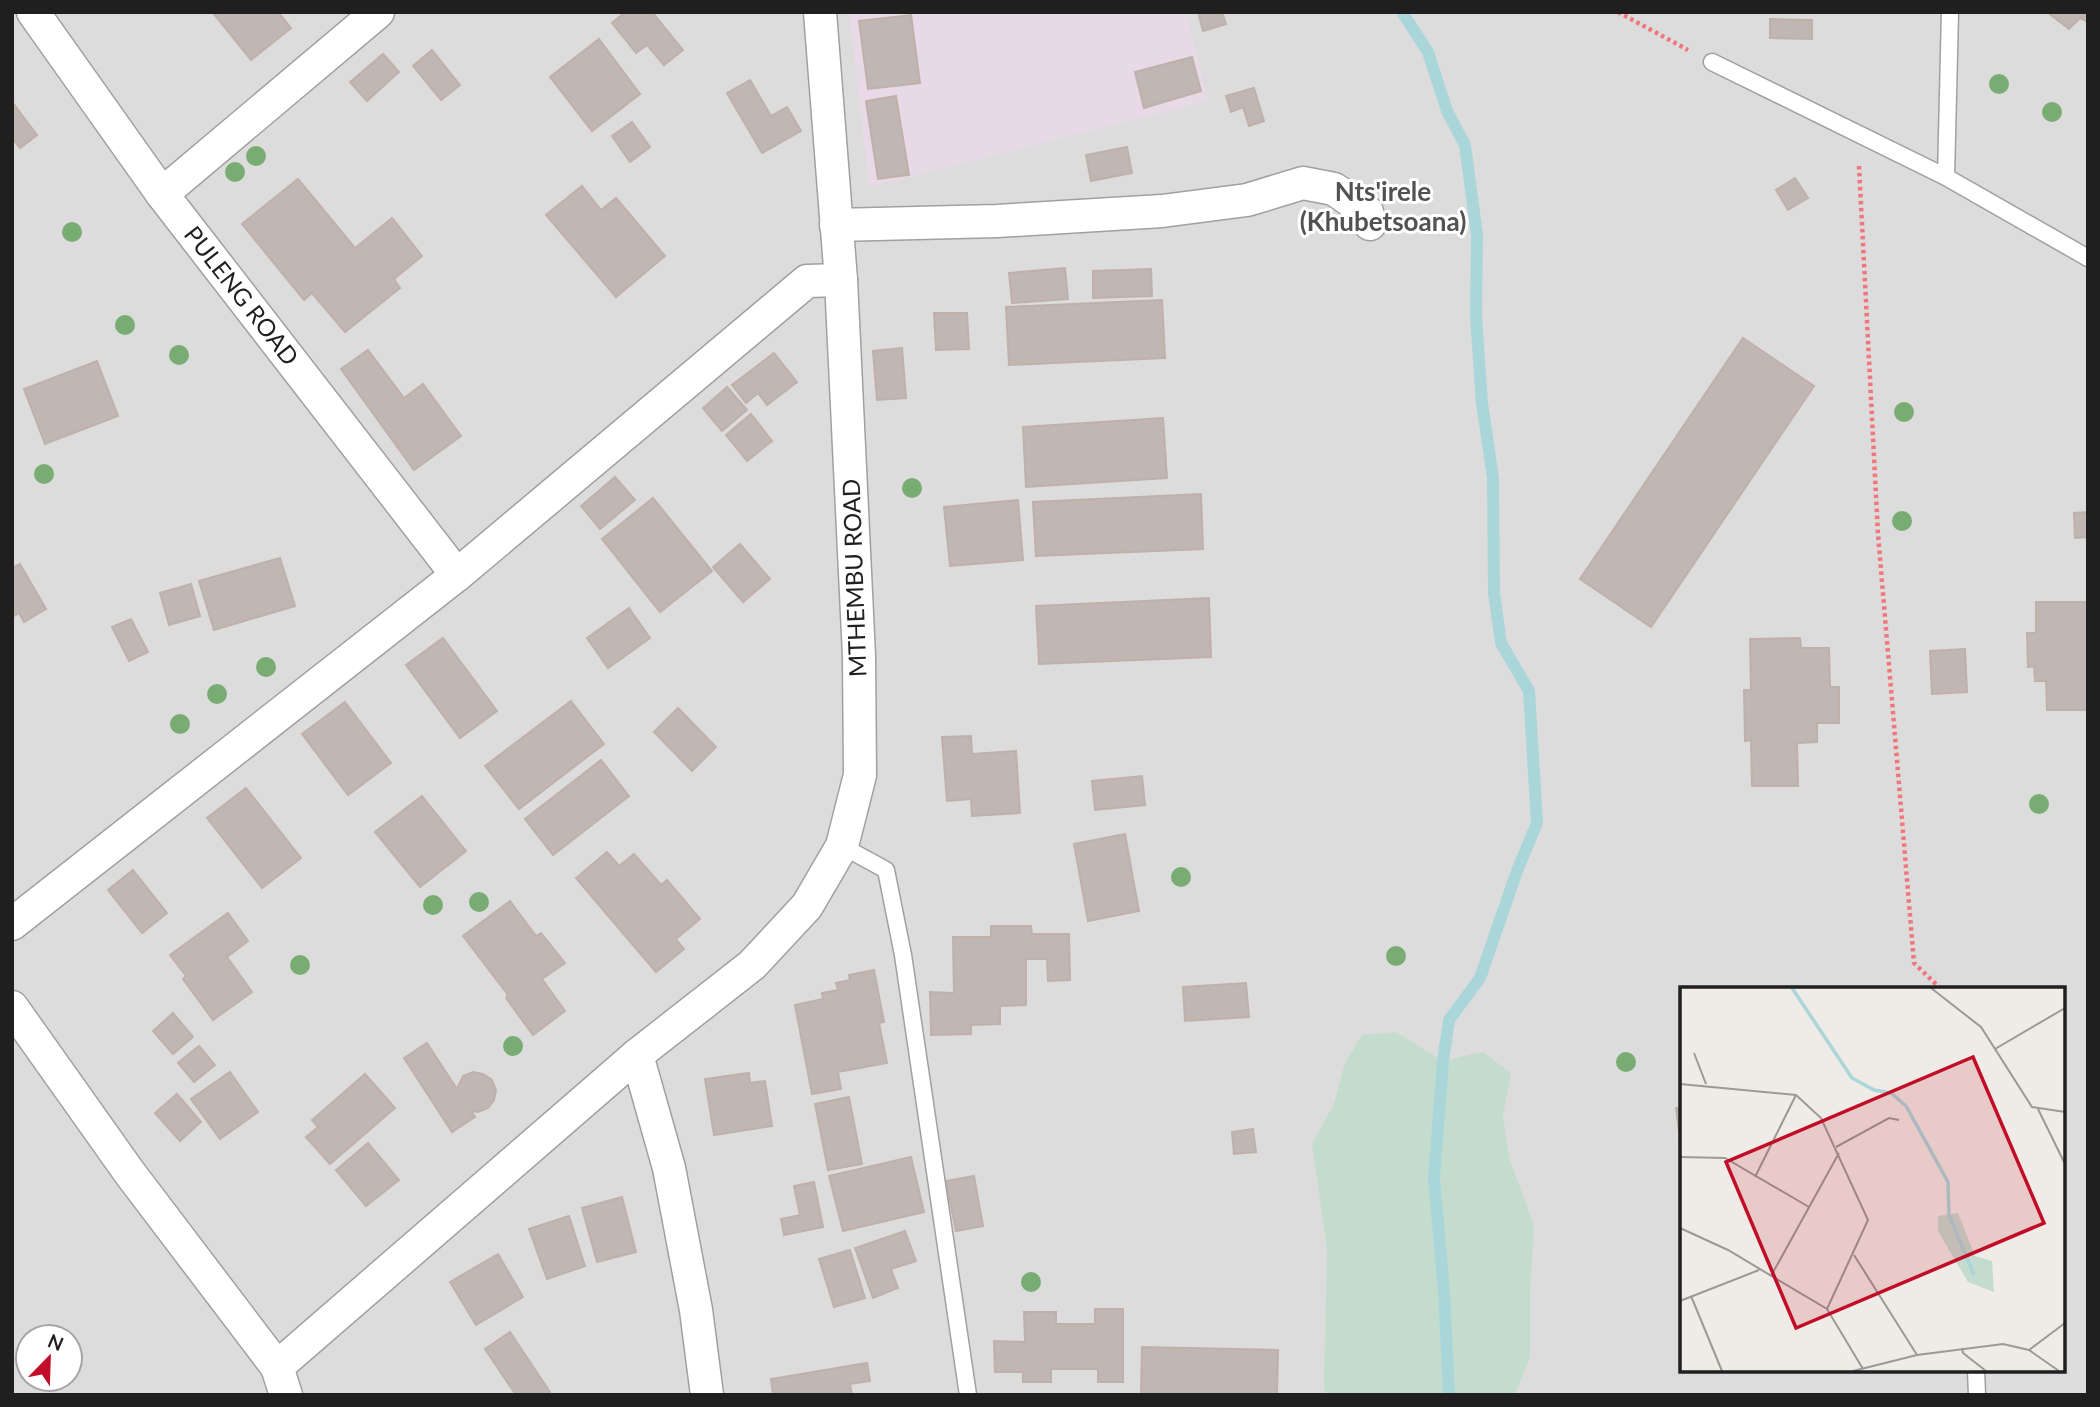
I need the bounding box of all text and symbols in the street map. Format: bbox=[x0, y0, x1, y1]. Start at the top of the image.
district label: Nts'irele (Khubetsoana) bbox=[1300, 175, 1466, 237]
street label: PULENG ROAD bbox=[179, 220, 305, 370]
street label: MTHEMBU ROAD bbox=[836, 478, 871, 678]
inset map bbox=[1680, 987, 2065, 1372]
north arrow bbox=[14, 1323, 84, 1393]
text: N bbox=[45, 1328, 67, 1355]

